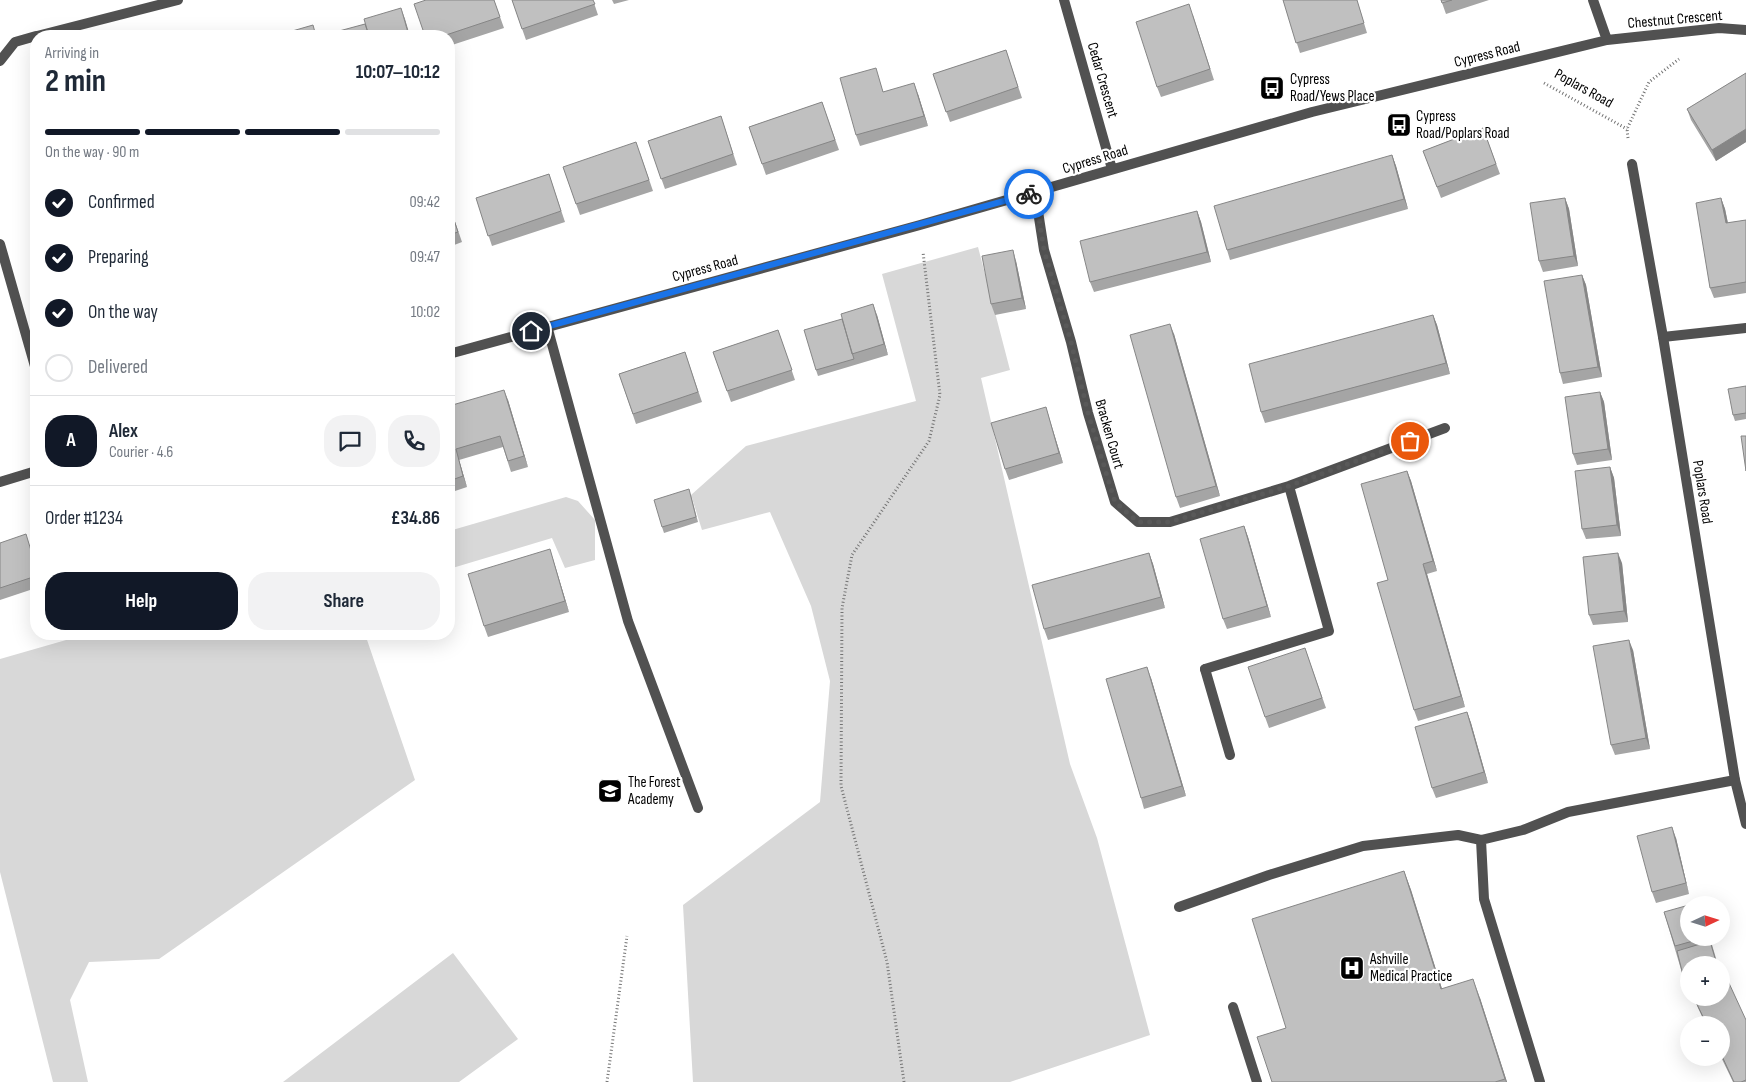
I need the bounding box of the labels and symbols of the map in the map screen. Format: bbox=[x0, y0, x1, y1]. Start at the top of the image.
street label: Chestnut Crescent bbox=[1627, 6, 1724, 33]
street label: Cypress Road bbox=[1452, 37, 1522, 72]
street label: Cedar Crescent bbox=[1083, 40, 1122, 120]
street label: Poplars Road bbox=[1551, 65, 1616, 112]
place label: Cypress Road/Yews Place bbox=[1290, 70, 1374, 106]
bus stop icon: Cypress Road/Yews Place bbox=[1259, 75, 1285, 101]
place label: Cypress Road/Poplars Road bbox=[1416, 107, 1510, 143]
bus stop icon: Cypress Road/Poplars Road bbox=[1386, 112, 1412, 138]
street label: Cypress Road bbox=[1060, 141, 1130, 178]
courier bbox=[1004, 169, 1054, 219]
street label: Cypress Road bbox=[670, 251, 740, 286]
pin bbox=[510, 310, 552, 352]
street label: Bracken Court bbox=[1091, 397, 1129, 472]
pin bbox=[1389, 420, 1431, 462]
street label: Poplars Road bbox=[1688, 459, 1717, 525]
place label: The Forest Academy bbox=[627, 773, 681, 809]
school or university icon: The Forest Academy bbox=[597, 778, 623, 804]
north arrow bbox=[1680, 896, 1730, 946]
place label: Ashville Medical Practice bbox=[1369, 950, 1452, 986]
hospital icon: Ashville Medical Practice bbox=[1339, 955, 1365, 981]

